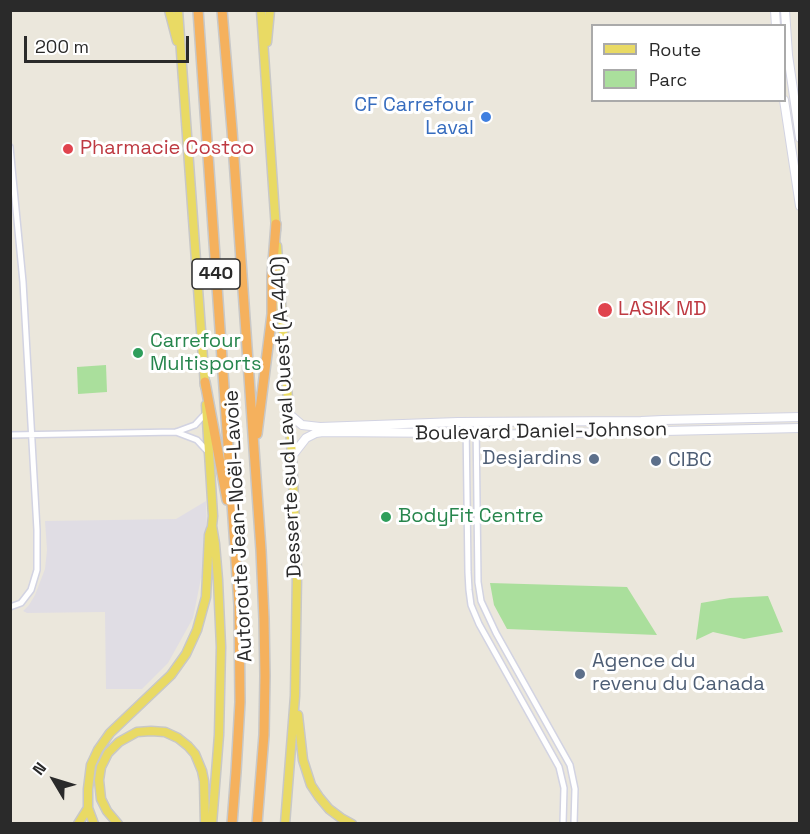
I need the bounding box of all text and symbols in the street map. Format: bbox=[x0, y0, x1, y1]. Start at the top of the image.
scale bar bbox=[27, 24, 192, 62]
legend bbox=[591, 24, 786, 102]
text: 200 m bbox=[35, 35, 89, 58]
text: Route bbox=[649, 38, 701, 61]
text: Parc bbox=[649, 68, 687, 91]
place label: CF Carrefour Laval bbox=[354, 94, 474, 141]
marker: CF Carrefour Laval bbox=[479, 110, 493, 124]
place label: Pharmacie Costco bbox=[80, 137, 254, 161]
marker: Pharmacie Costco bbox=[61, 142, 75, 156]
street label: Desserte sud Laval Ouest (A-440) bbox=[267, 256, 307, 578]
road number: 440 bbox=[192, 259, 240, 289]
place label: LASIK MD bbox=[618, 298, 707, 322]
marker: LASIK MD bbox=[596, 301, 614, 319]
place label: Carrefour Multisports bbox=[150, 330, 262, 377]
marker: Carrefour Multisports bbox=[131, 346, 145, 360]
street label: Autoroute Jean-Noël-Lavoie bbox=[220, 389, 258, 663]
street label: Boulevard Daniel-Johnson bbox=[415, 418, 667, 446]
place label: Desjardins bbox=[482, 447, 582, 471]
place label: CIBC bbox=[668, 449, 712, 473]
marker: Desjardins bbox=[587, 452, 601, 466]
marker: CIBC bbox=[649, 454, 663, 468]
place label: BodyFit Centre bbox=[398, 505, 544, 529]
marker: BodyFit Centre bbox=[379, 510, 393, 524]
place label: Agence du revenu du Canada bbox=[592, 650, 765, 697]
marker: Agence du revenu du Canada bbox=[573, 667, 587, 681]
north arrow bbox=[24, 750, 84, 810]
text: N bbox=[28, 758, 51, 779]

